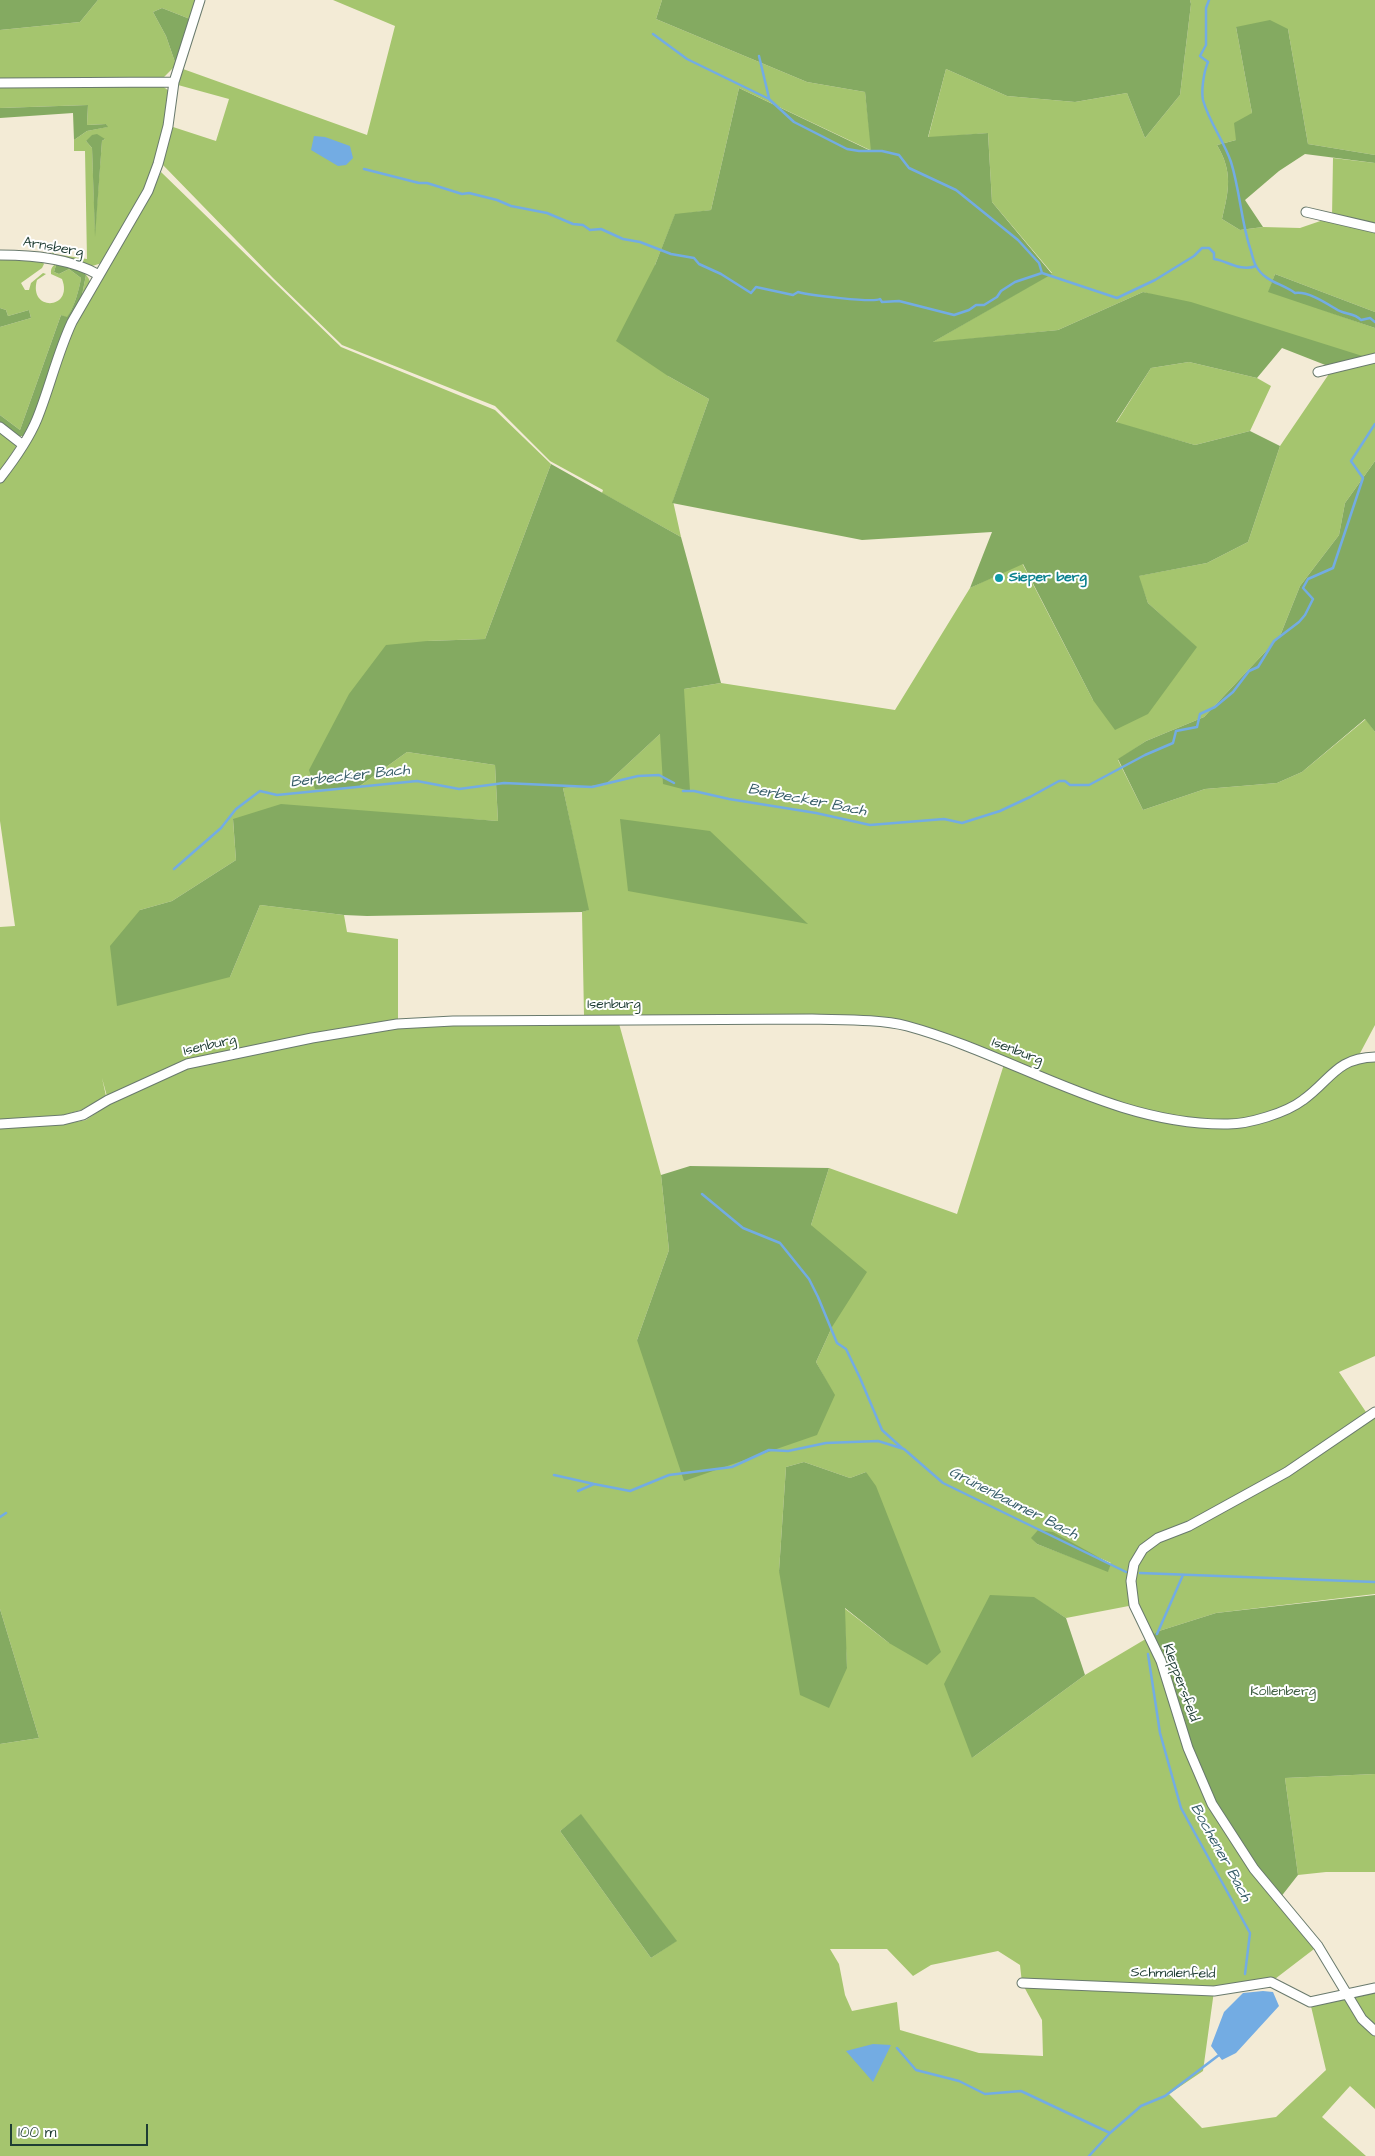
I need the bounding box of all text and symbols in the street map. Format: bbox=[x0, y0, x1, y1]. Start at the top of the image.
street label: Arnsberg bbox=[21, 234, 85, 262]
place label: Sieper berg bbox=[1009, 570, 1087, 586]
marker: Sieper berg bbox=[993, 572, 1005, 584]
water label: Berbecker Bach bbox=[289, 762, 411, 792]
water label: Berbecker Bach bbox=[746, 781, 868, 821]
street label: Isenburg bbox=[587, 997, 641, 1013]
street label: Isenburg bbox=[182, 1032, 238, 1060]
street label: Isenburg bbox=[989, 1035, 1045, 1069]
water label: Grünenbaumer Bach bbox=[945, 1464, 1081, 1544]
street label: Kleppersfeld bbox=[1158, 1642, 1202, 1724]
park label: Kollenberg bbox=[1250, 1684, 1316, 1700]
water label: Bochener Bach bbox=[1186, 1801, 1254, 1905]
street label: Schmalenfeld bbox=[1130, 1965, 1216, 1983]
scale bar bbox=[12, 2114, 150, 2146]
text: 100 m bbox=[18, 2122, 57, 2143]

